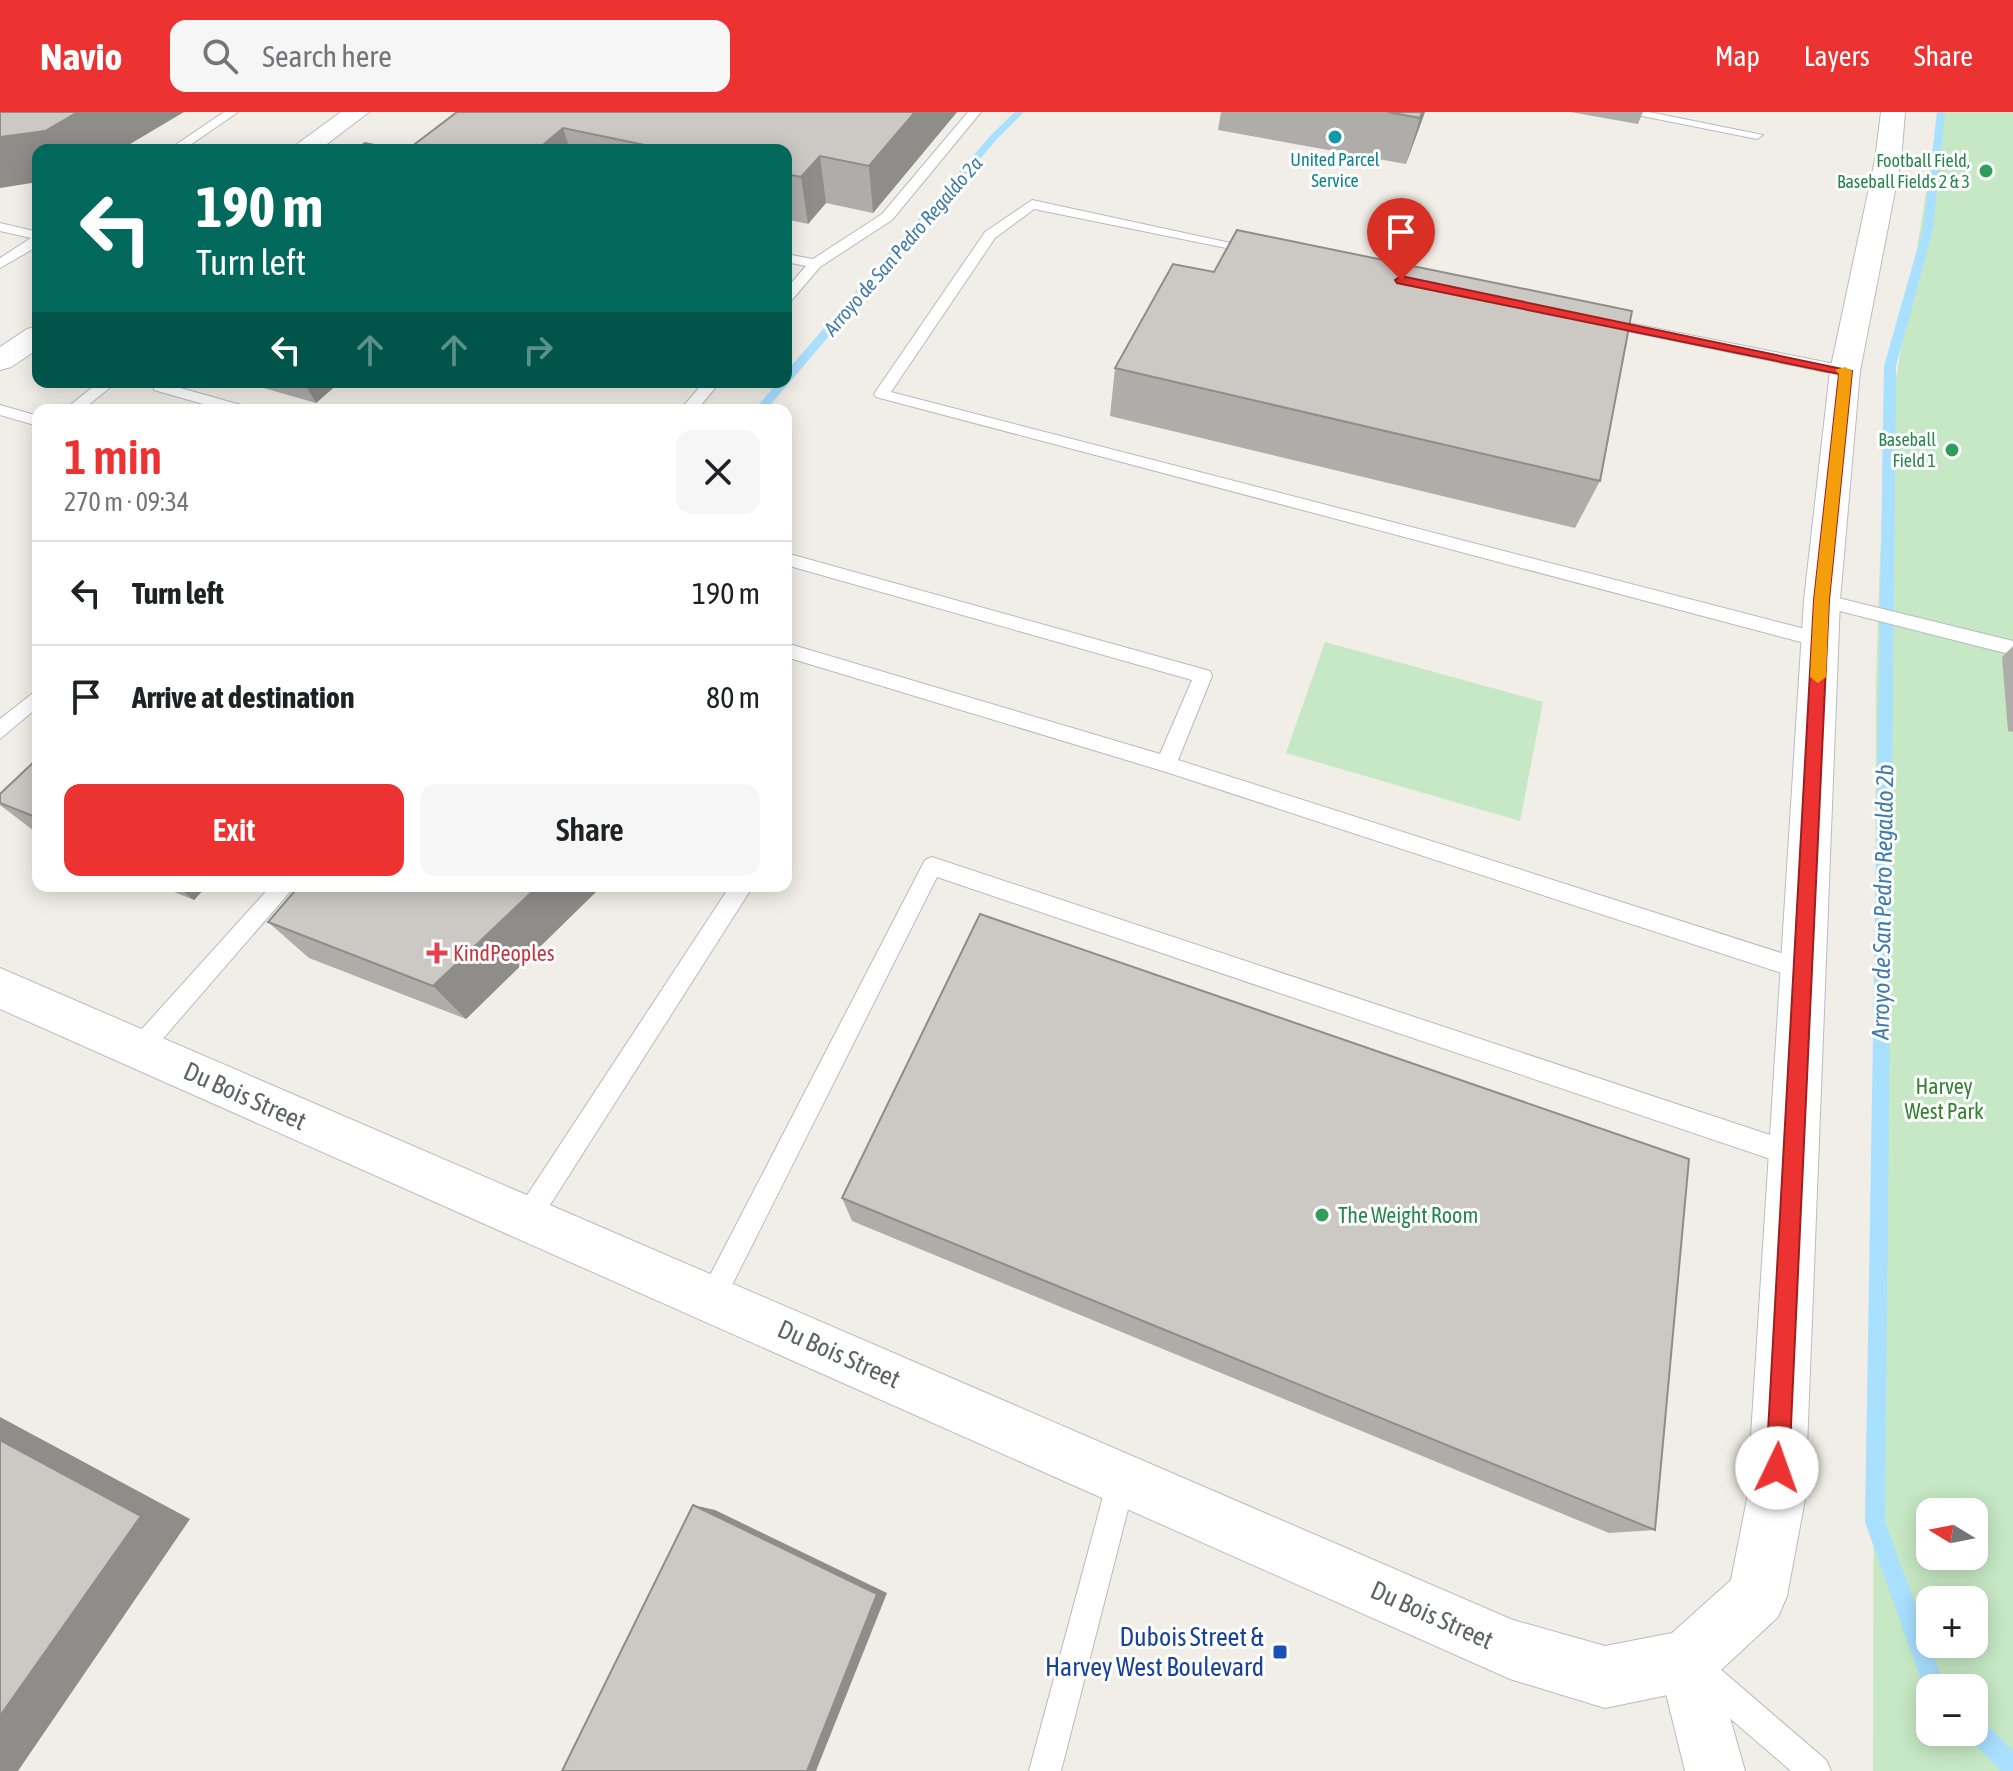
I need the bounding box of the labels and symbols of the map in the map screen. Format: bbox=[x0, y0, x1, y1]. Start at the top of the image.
marker: United Parcel Service bbox=[1326, 128, 1344, 146]
place label: United Parcel Service bbox=[1290, 149, 1380, 191]
place label: Football Field, Baseball Fields 2 & 3 bbox=[1837, 150, 1970, 192]
water label: Arroyo de San Pedro Regaldo 2a bbox=[818, 152, 987, 341]
marker: Football Field, Baseball Fields 2 & 3 bbox=[1977, 162, 1995, 180]
pin bbox=[1367, 198, 1435, 280]
place label: Baseball Field 1 bbox=[1878, 429, 1936, 471]
marker: Baseball Field 1 bbox=[1943, 441, 1961, 459]
water label: Arroyo de San Pedro Regaldo 2b bbox=[1867, 764, 1898, 1041]
place label: KindPeoples bbox=[453, 940, 555, 966]
marker: KindPeoples bbox=[428, 944, 446, 962]
street label: Du Bois Street bbox=[179, 1056, 311, 1136]
park label: Harvey West Park bbox=[1904, 1073, 1984, 1124]
place label: The Weight Room bbox=[1338, 1202, 1478, 1228]
marker: The Weight Room bbox=[1313, 1206, 1331, 1224]
street label: Du Bois Street bbox=[773, 1314, 905, 1394]
position arrow bbox=[1735, 1426, 1819, 1510]
north arrow bbox=[1916, 1498, 1988, 1570]
street label: Du Bois Street bbox=[1366, 1575, 1498, 1655]
place label: Dubois Street & Harvey West Boulevard bbox=[1045, 1622, 1264, 1682]
marker: Dubois Street & Harvey West Boulevard bbox=[1271, 1643, 1289, 1661]

